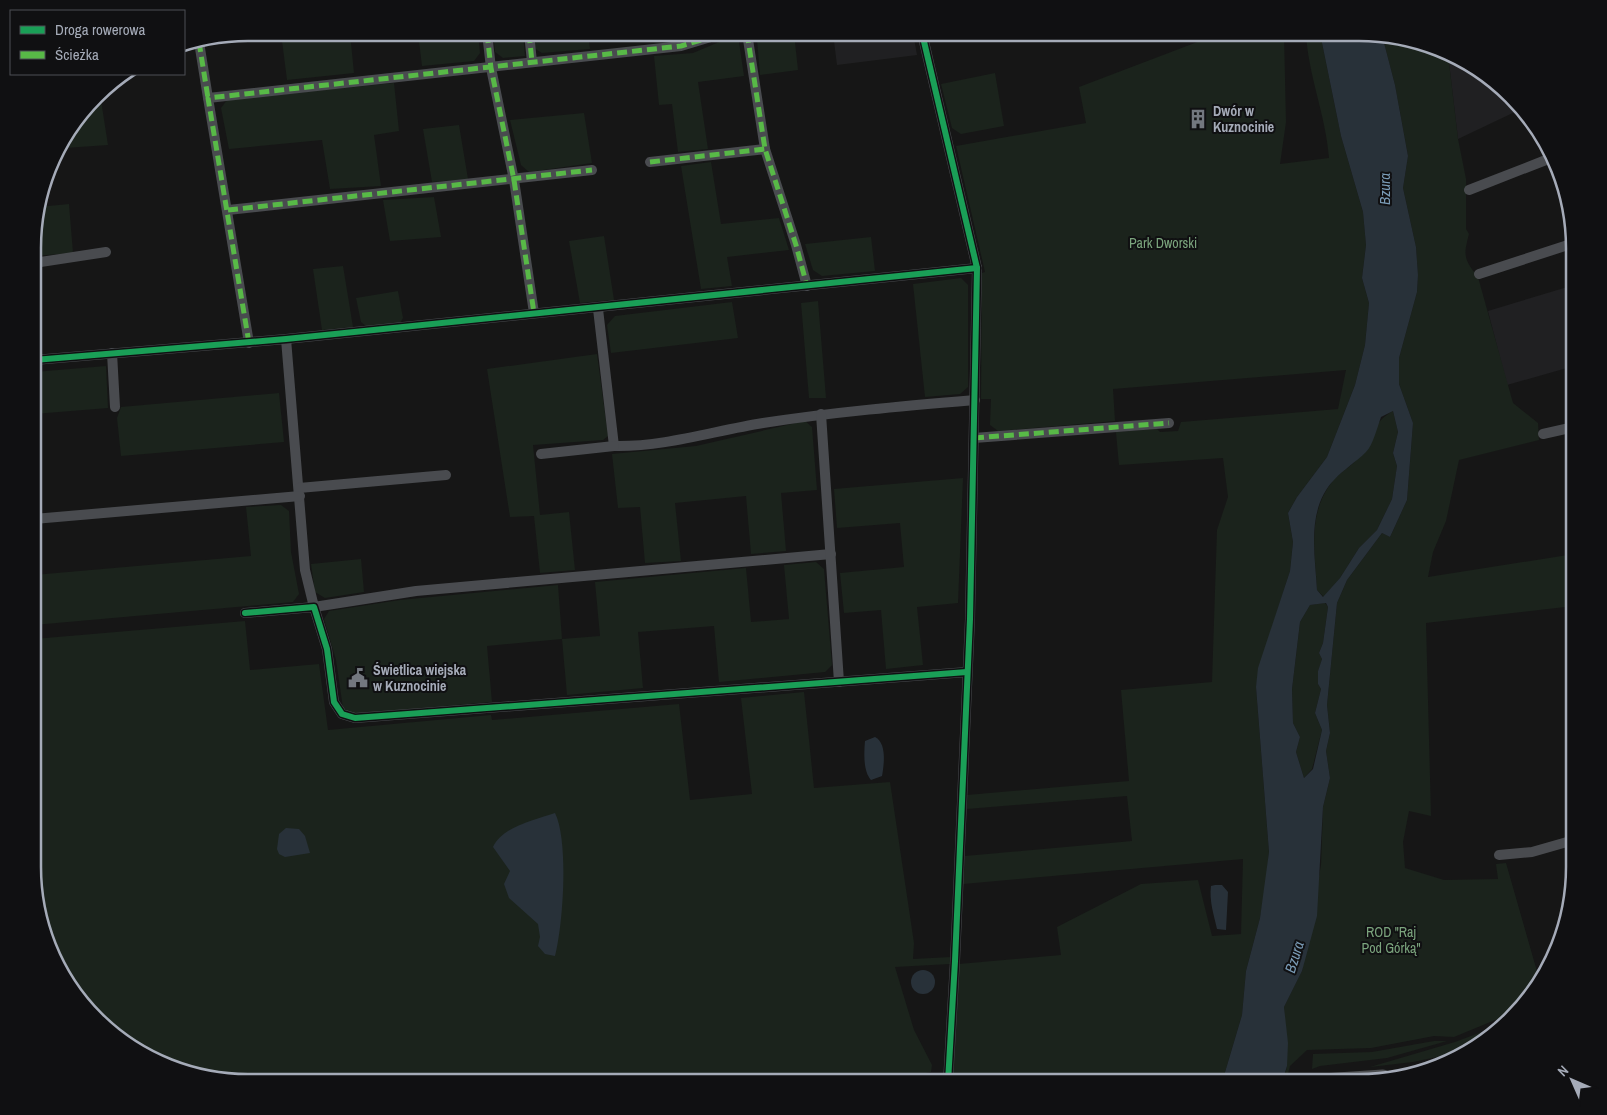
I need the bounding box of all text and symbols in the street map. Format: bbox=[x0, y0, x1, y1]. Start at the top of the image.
legend bbox=[10, 10, 185, 75]
text: Droga rowerowa bbox=[55, 19, 145, 40]
text: Ścieżka bbox=[55, 44, 99, 65]
place label: Dwór w Kuznocinie bbox=[1213, 102, 1274, 136]
building icon: Dwór w Kuznocinie bbox=[1187, 108, 1209, 130]
water label: Bzura bbox=[1374, 173, 1395, 205]
park label: Park Dworski bbox=[1129, 234, 1197, 252]
place label: Świetlica wiejska w Kuznocinie bbox=[373, 661, 467, 695]
public building icon: Świetlica wiejska w Kuznocinie bbox=[347, 667, 369, 689]
park label: ROD "Raj Pod Górką" bbox=[1362, 923, 1420, 957]
water label: Bzura bbox=[1279, 938, 1309, 975]
north arrow bbox=[1547, 1055, 1597, 1105]
text: N bbox=[1554, 1062, 1572, 1080]

